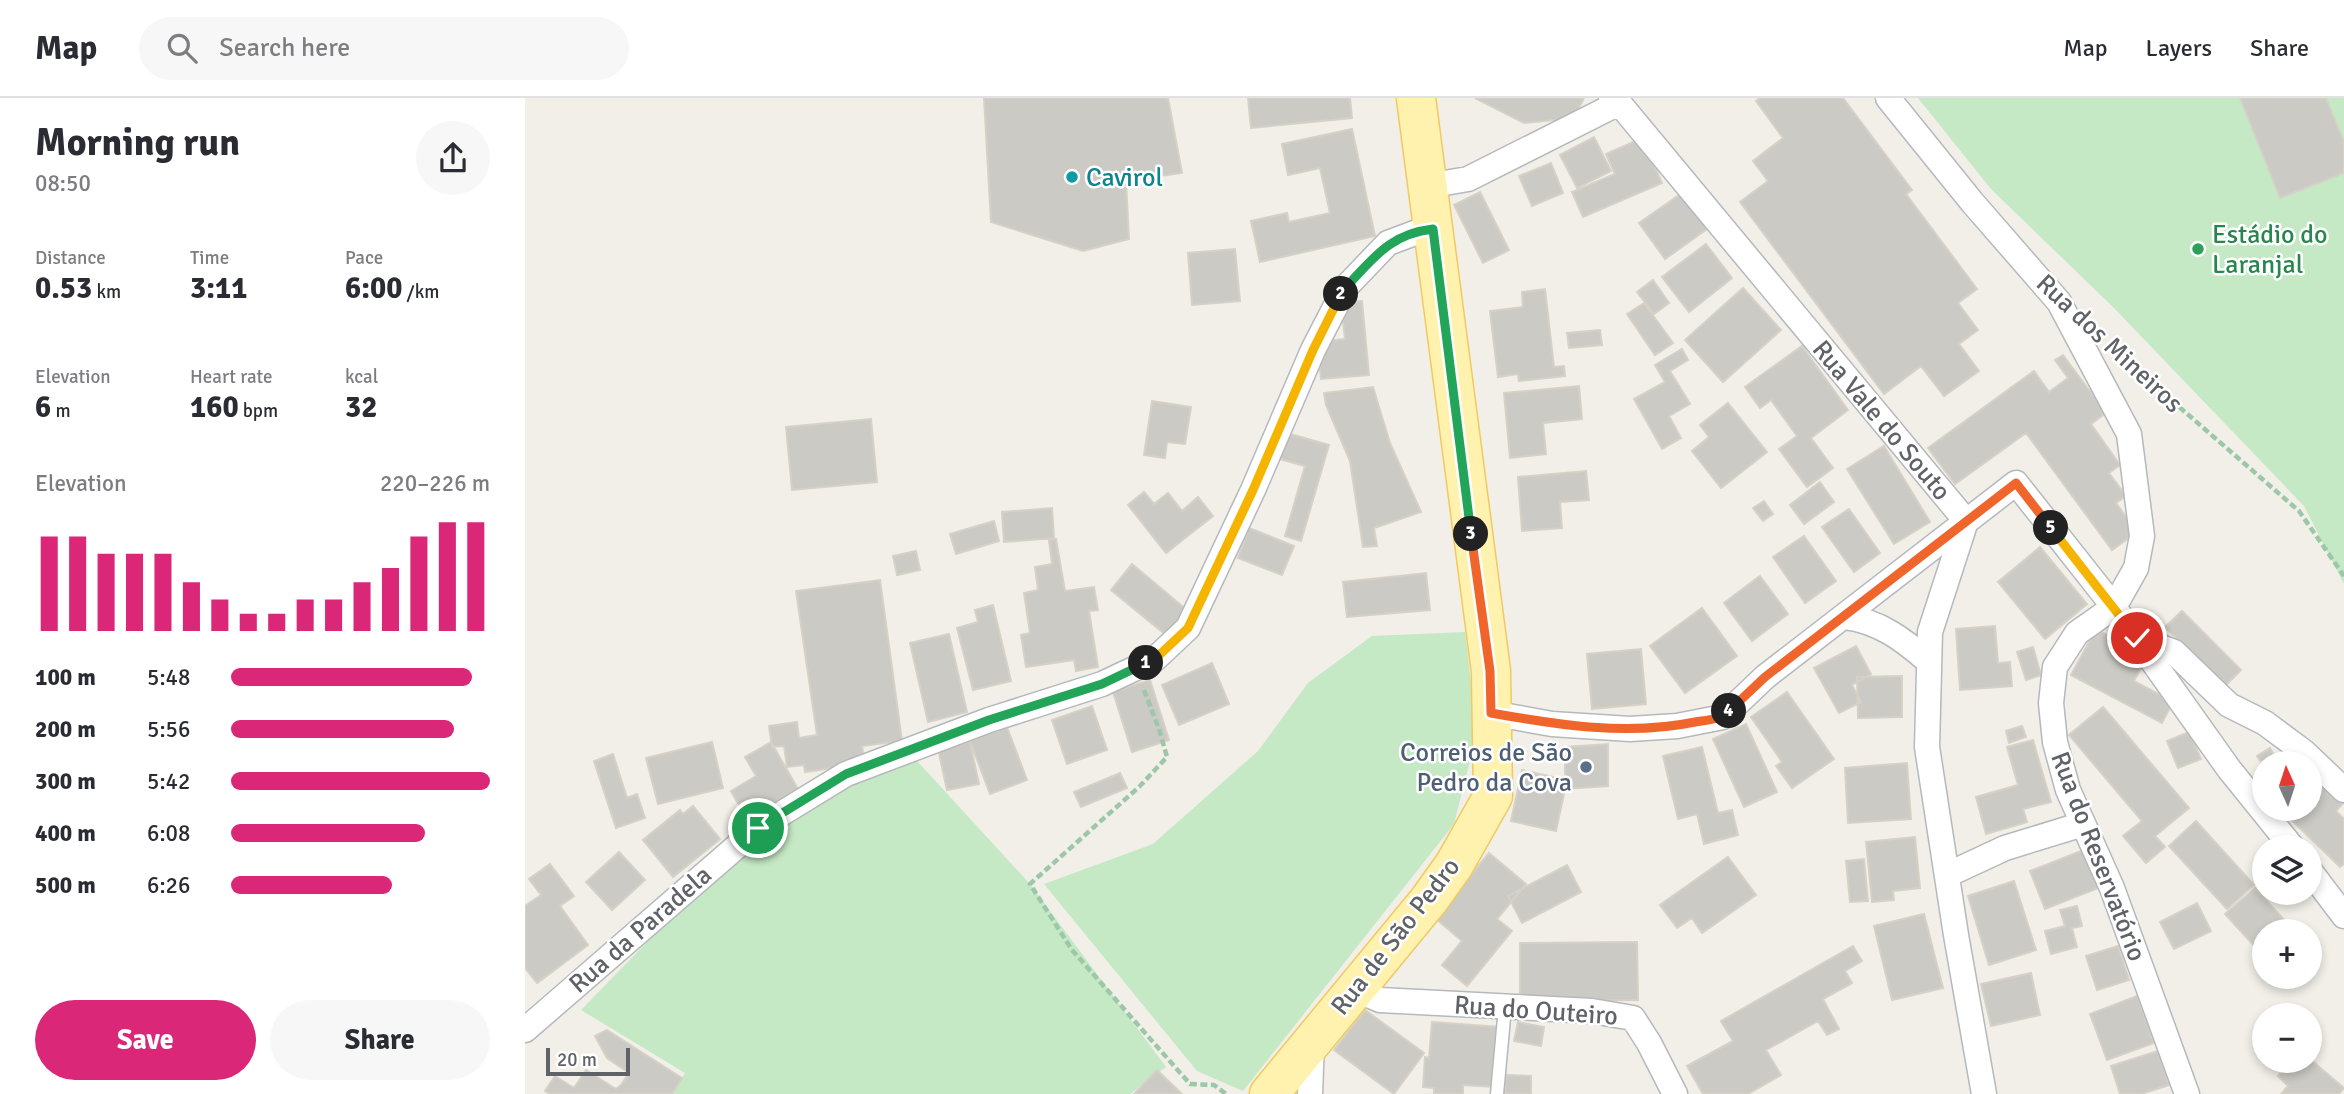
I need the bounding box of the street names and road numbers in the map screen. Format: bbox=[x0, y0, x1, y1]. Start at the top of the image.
street label: Rua dos Mineiros bbox=[2029, 268, 2189, 420]
street label: Rua Vale do Souto bbox=[1805, 334, 1957, 507]
street label: Rua do Reservatório bbox=[2043, 747, 2153, 966]
street label: Rua de São Pedro bbox=[1324, 852, 1467, 1022]
street label: Rua da Paradela bbox=[563, 859, 718, 1000]
street label: Rua do Outeiro bbox=[1453, 989, 1619, 1033]

